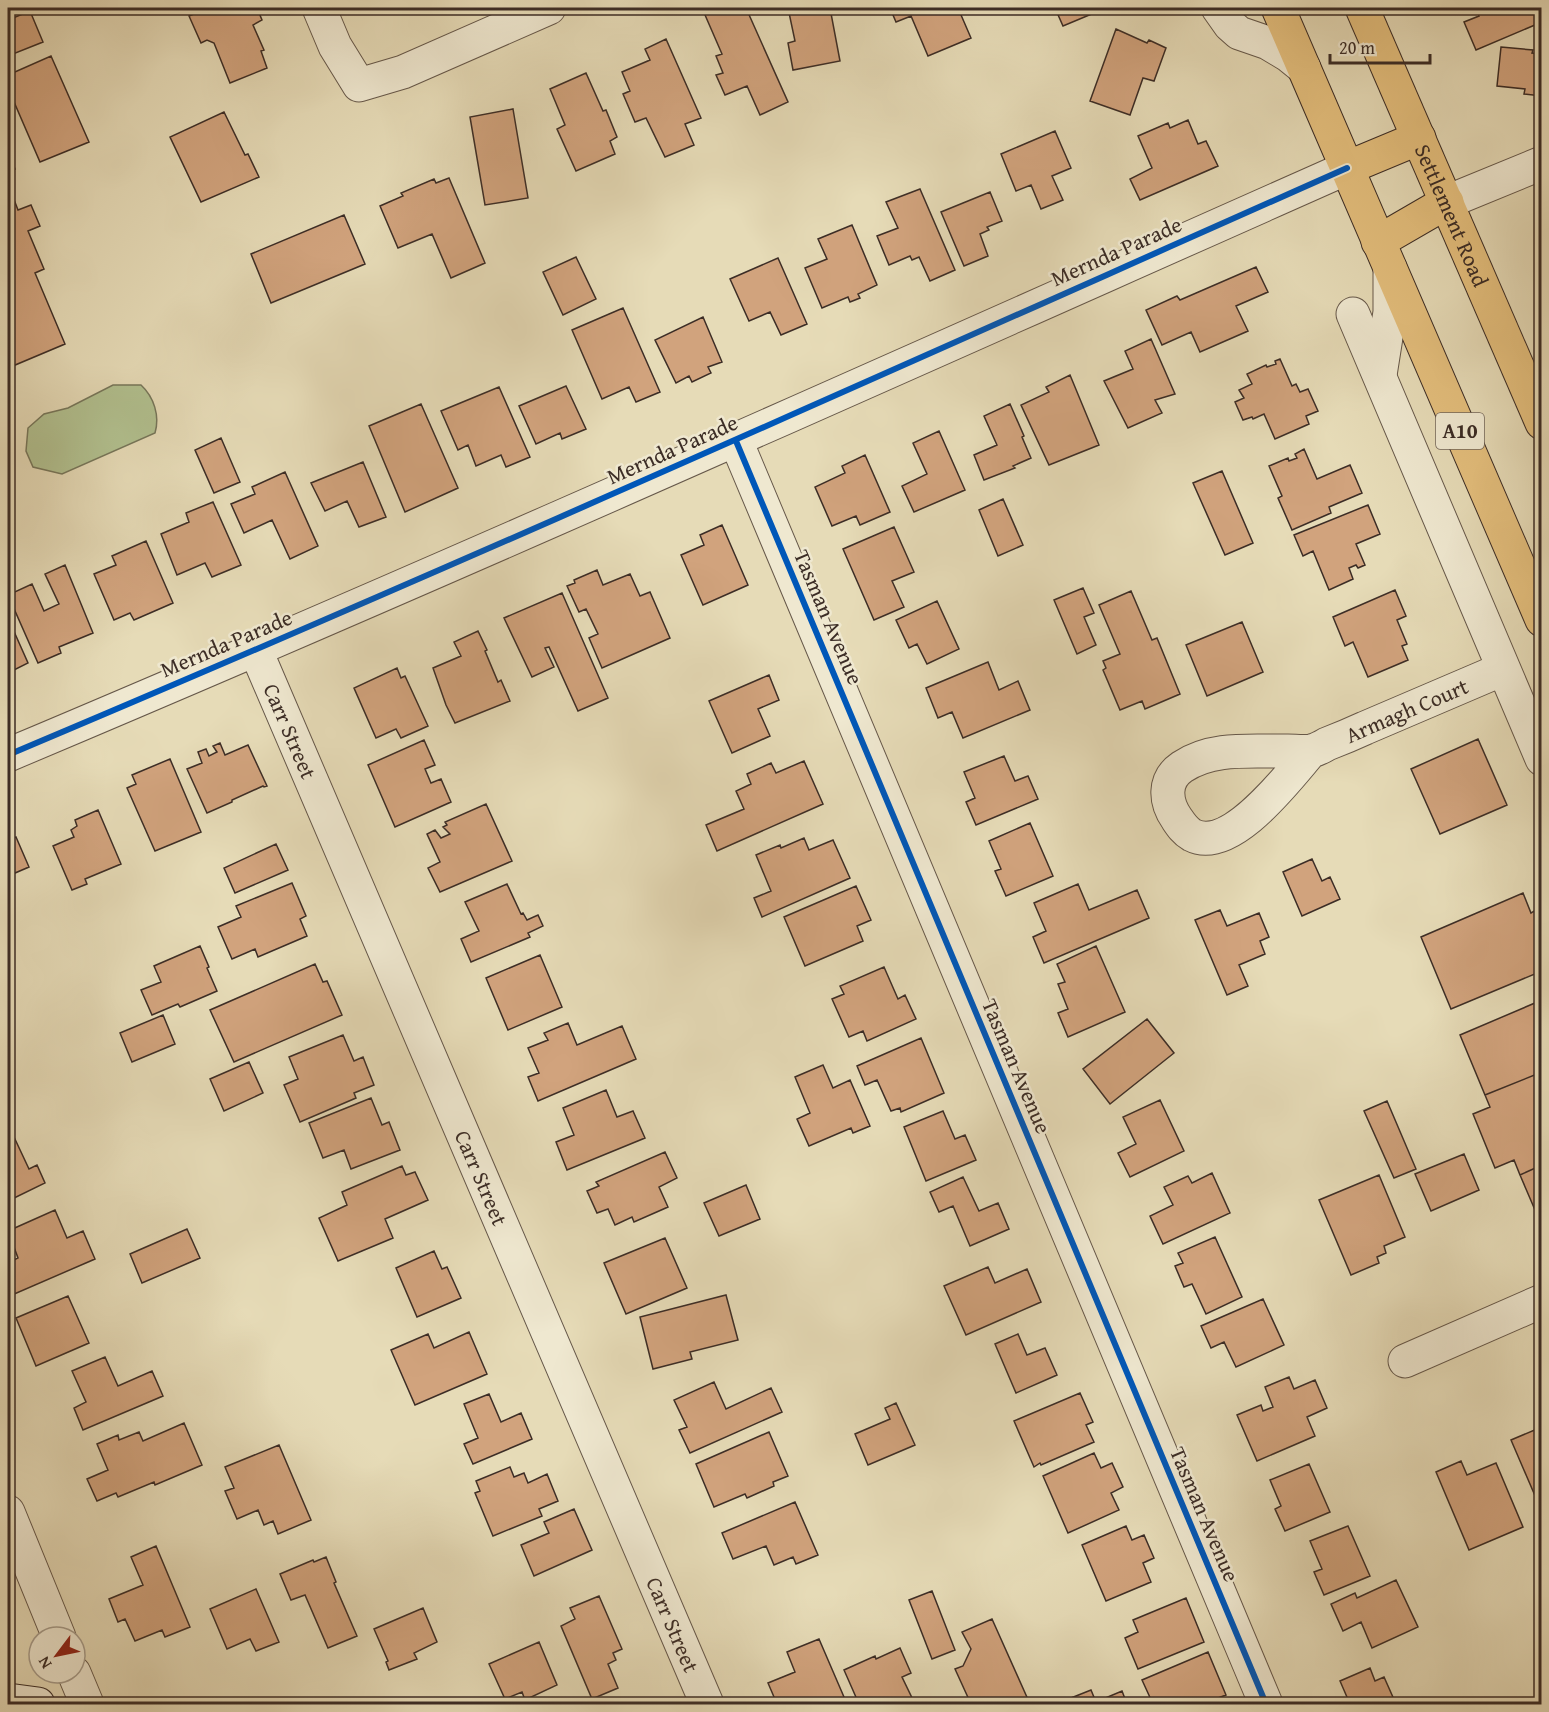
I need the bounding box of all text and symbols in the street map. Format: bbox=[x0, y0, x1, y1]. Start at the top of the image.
scale bar bbox=[1330, 27, 1430, 65]
text: 20 m bbox=[1339, 34, 1375, 61]
street label: Settlement Road bbox=[1407, 139, 1497, 292]
street label: Mernda Parade bbox=[1045, 208, 1187, 294]
street label: Mernda Parade bbox=[601, 406, 743, 492]
road number: A10 bbox=[1436, 413, 1484, 449]
street label: Tasman Avenue bbox=[786, 545, 872, 689]
street label: Mernda Parade bbox=[155, 601, 297, 685]
street label: Armagh Court bbox=[1340, 670, 1473, 751]
street label: Carr Street bbox=[256, 678, 325, 784]
street label: Tasman Avenue bbox=[974, 994, 1060, 1138]
street label: Carr Street bbox=[447, 1125, 516, 1231]
street label: Tasman Avenue bbox=[1162, 1442, 1248, 1586]
street label: Carr Street bbox=[638, 1572, 708, 1677]
north arrow bbox=[27, 1625, 87, 1685]
text: N bbox=[31, 1652, 57, 1674]

